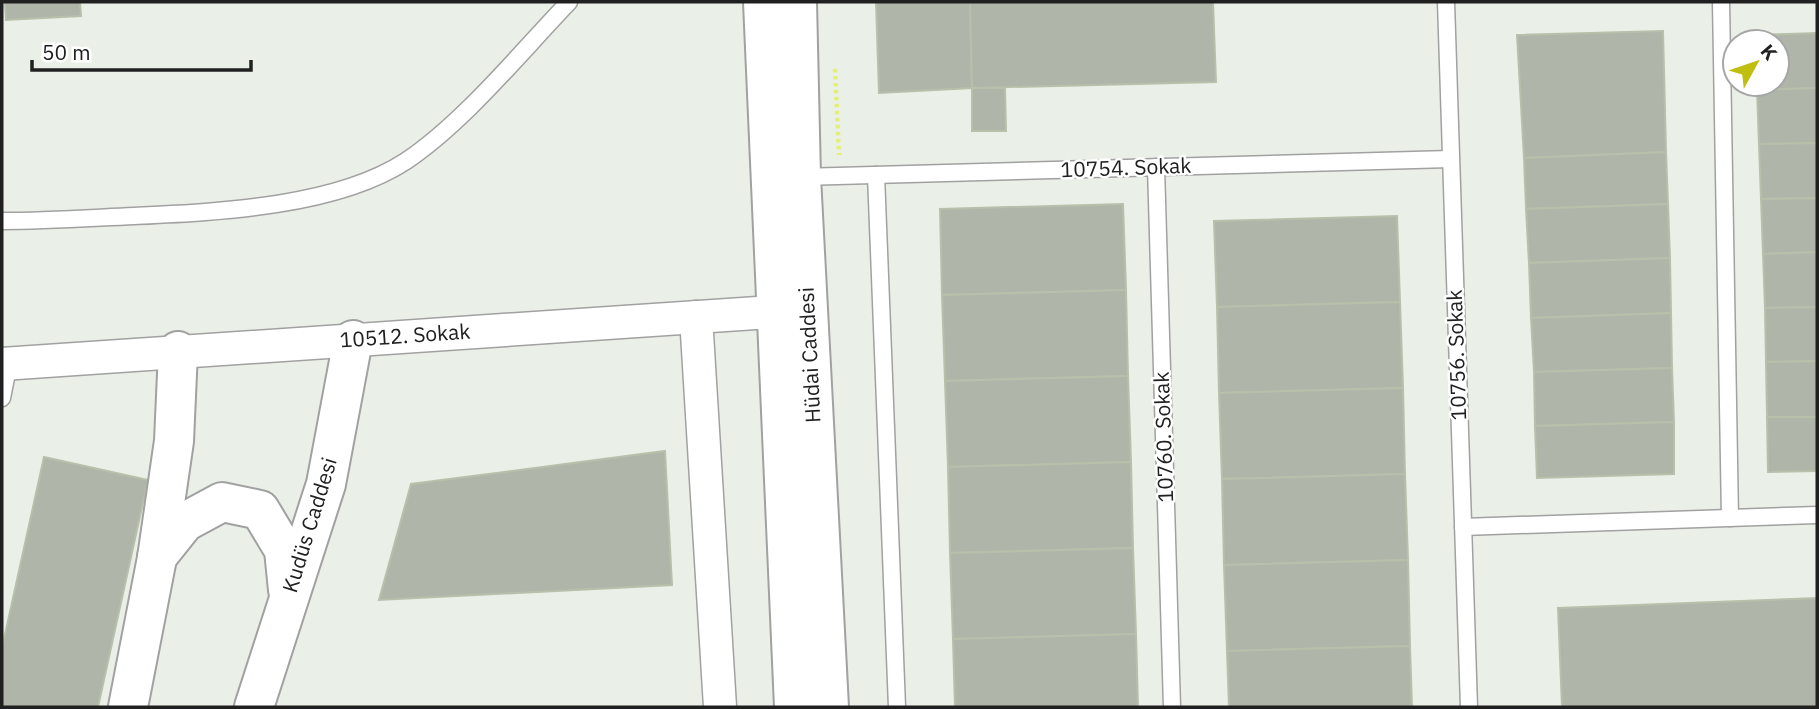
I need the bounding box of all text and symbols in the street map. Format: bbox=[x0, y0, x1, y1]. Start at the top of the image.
scale bar bbox=[32, 28, 250, 72]
north arrow bbox=[1721, 28, 1791, 98]
text: 50 m bbox=[42, 38, 91, 66]
text: K bbox=[1756, 39, 1782, 65]
street label: 10754. Sokak bbox=[1060, 151, 1192, 183]
street label: Hüdai Caddesi bbox=[791, 286, 827, 424]
street label: 10756. Sokak bbox=[1440, 289, 1472, 421]
street label: 10512. Sokak bbox=[339, 316, 471, 354]
street label: 10760. Sokak bbox=[1147, 371, 1179, 503]
street label: Kudüs Caddesi bbox=[275, 454, 343, 596]

